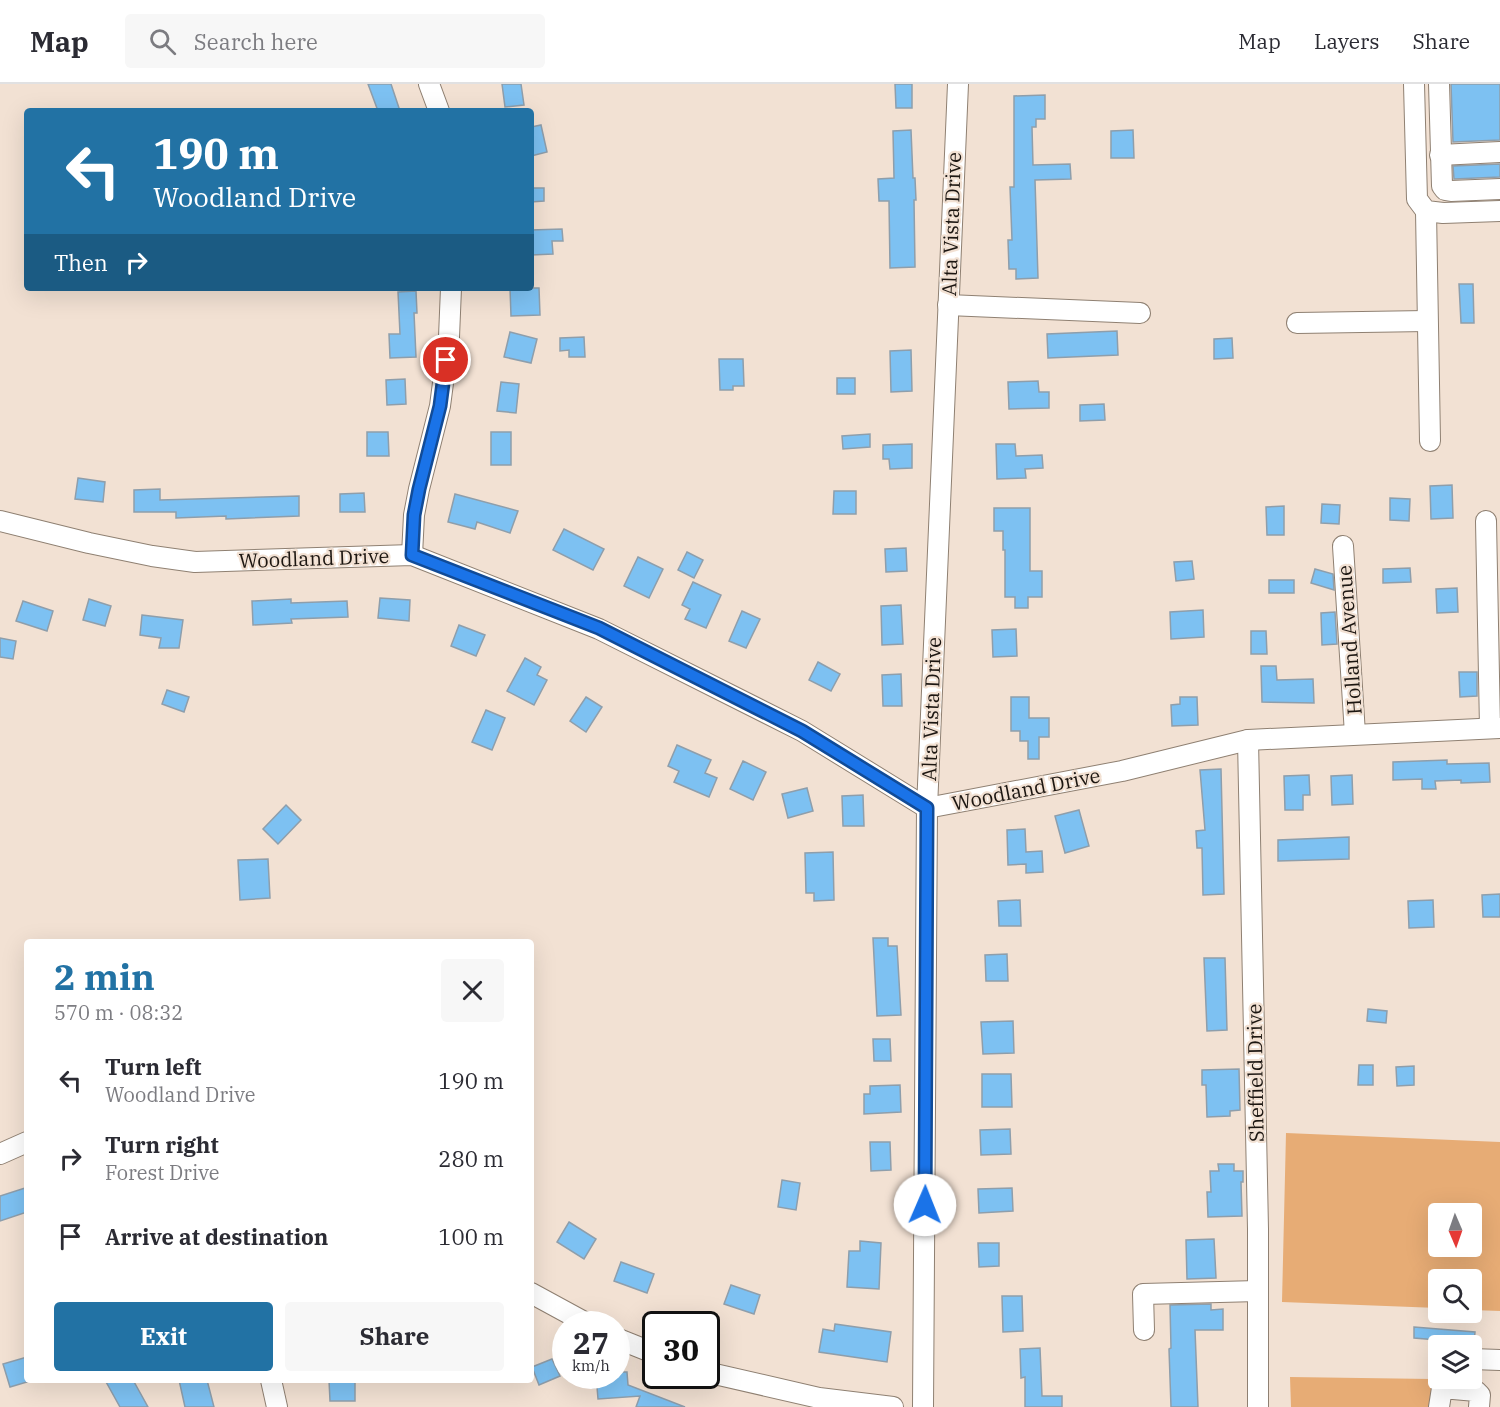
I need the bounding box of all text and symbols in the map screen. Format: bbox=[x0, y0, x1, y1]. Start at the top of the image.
search box bbox=[125, 14, 545, 68]
text: Map bbox=[30, 23, 89, 60]
icon: search bbox=[146, 25, 179, 58]
text: Search here bbox=[194, 27, 318, 56]
text: Map bbox=[1238, 27, 1281, 55]
text: Layers bbox=[1314, 27, 1380, 55]
text: Share bbox=[1413, 27, 1470, 55]
text: 190 m bbox=[153, 126, 279, 181]
icon: left bbox=[54, 132, 132, 210]
street label: Alta Vista Drive bbox=[935, 152, 967, 296]
text: Woodland Drive bbox=[153, 179, 356, 214]
icon: right bbox=[120, 246, 153, 279]
text: Then bbox=[54, 248, 108, 277]
pin bbox=[420, 334, 471, 385]
icon: arrive bbox=[429, 343, 462, 376]
street label: Woodland Drive bbox=[238, 542, 390, 574]
street label: Holland Avenue bbox=[1330, 564, 1368, 716]
street label: Alta Vista Drive bbox=[915, 637, 947, 781]
street label: Woodland Drive bbox=[950, 761, 1102, 817]
text: 2 min bbox=[54, 953, 155, 1000]
button: close bbox=[441, 959, 504, 1022]
text: 570 m · 08:32 bbox=[54, 999, 183, 1026]
street label: Sheffield Drive bbox=[1240, 1004, 1270, 1142]
text: Turn left bbox=[105, 1052, 201, 1081]
icon: left bbox=[54, 1064, 87, 1097]
text: 190 m bbox=[438, 1066, 504, 1095]
text: Woodland Drive bbox=[105, 1081, 256, 1108]
text: Turn right bbox=[105, 1130, 219, 1159]
icon: right bbox=[54, 1142, 87, 1175]
text: 280 m bbox=[438, 1144, 504, 1173]
text: Forest Drive bbox=[105, 1159, 219, 1186]
position arrow bbox=[893, 1173, 957, 1237]
north arrow bbox=[1428, 1203, 1482, 1257]
map controls bbox=[1428, 1203, 1482, 1389]
icon: arrive bbox=[54, 1220, 87, 1253]
text: Arrive at destination bbox=[105, 1222, 328, 1251]
text: 100 m bbox=[438, 1222, 504, 1251]
button: search bbox=[1428, 1269, 1482, 1323]
button: Exit bbox=[54, 1302, 273, 1371]
button: Share bbox=[285, 1302, 504, 1371]
speed limit sign: 30 bbox=[642, 1311, 720, 1389]
text: 27 bbox=[573, 1323, 609, 1362]
button: layers bbox=[1428, 1335, 1482, 1389]
text: km/h bbox=[572, 1356, 610, 1375]

